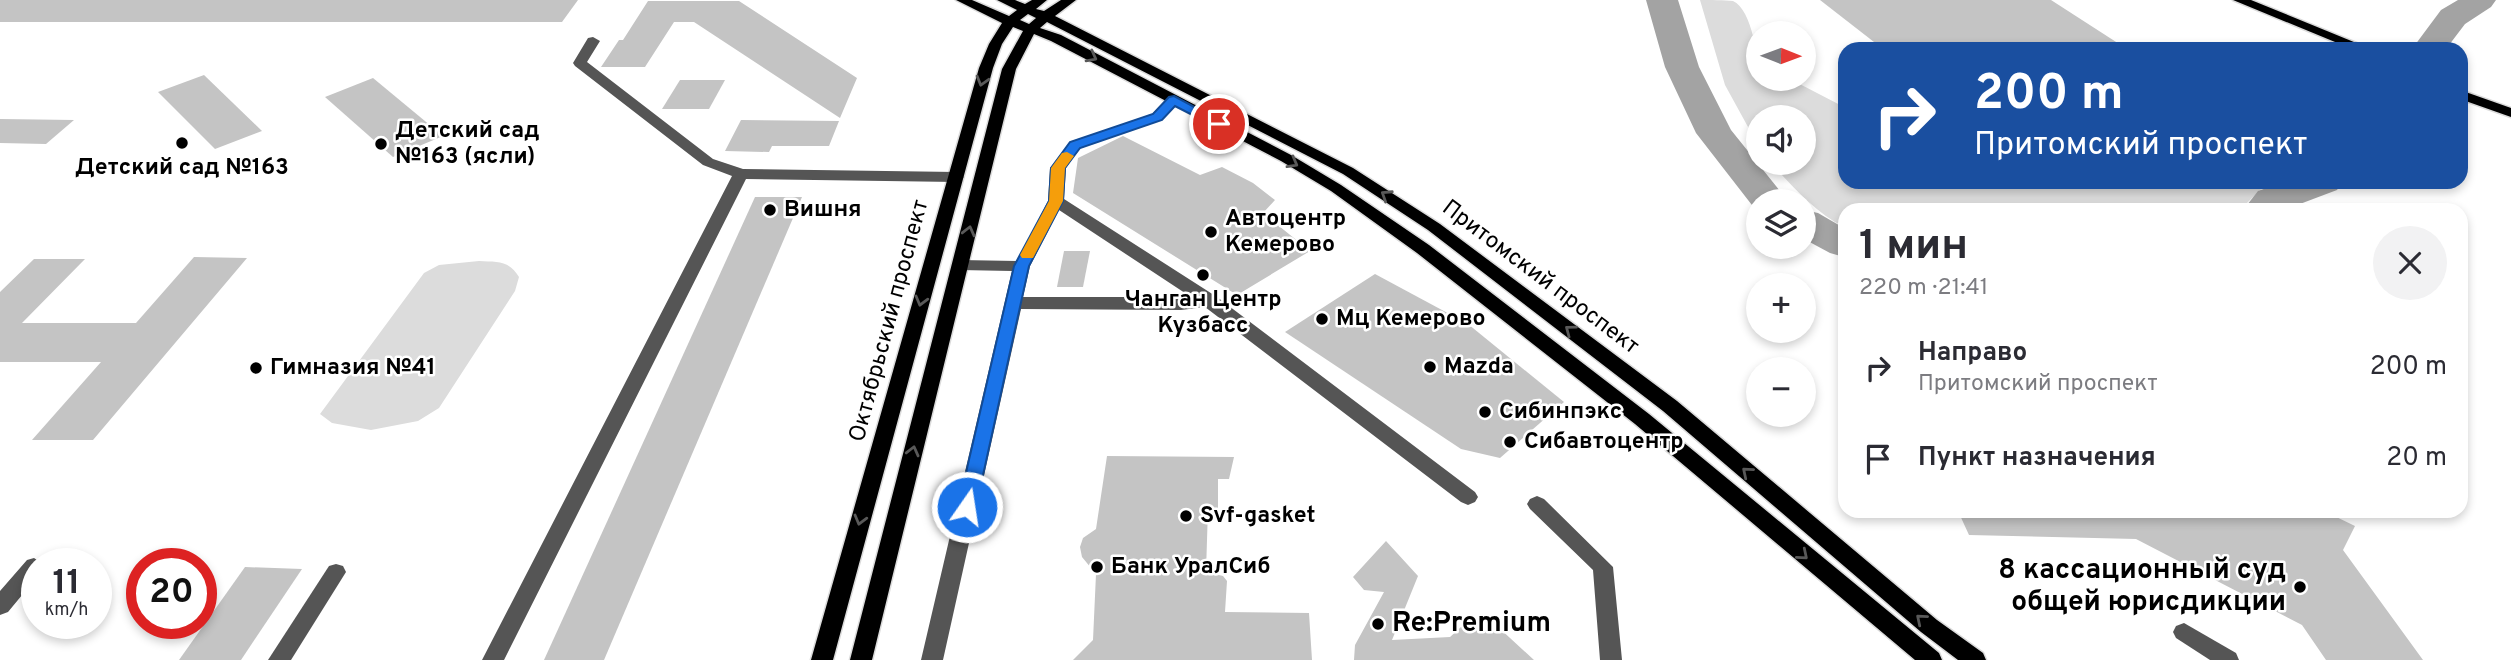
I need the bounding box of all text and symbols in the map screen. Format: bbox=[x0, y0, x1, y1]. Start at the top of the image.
north arrow bbox=[1746, 21, 1816, 91]
map controls bbox=[1746, 21, 1816, 427]
one-way arrow bbox=[1084, 49, 1097, 62]
text: 200 m bbox=[1974, 65, 2124, 127]
icon: right bbox=[1859, 70, 1950, 161]
one-way arrow bbox=[976, 75, 990, 87]
pin bbox=[1189, 94, 1249, 154]
icon: arrive bbox=[1200, 105, 1238, 143]
button: sound bbox=[1746, 105, 1816, 175]
place label: Детский сад №163 (ясли) bbox=[395, 117, 540, 172]
text: Притомский проспект bbox=[1974, 126, 2308, 166]
marker: Детский сад №163 bbox=[174, 135, 190, 151]
marker: Детский сад №163 (ясли) bbox=[373, 136, 389, 152]
place label: Детский сад №163 bbox=[75, 154, 289, 183]
one-way arrow bbox=[1286, 155, 1298, 168]
button: layers bbox=[1746, 189, 1816, 259]
one-way arrow bbox=[1381, 191, 1394, 204]
street label: Притомский проспект bbox=[1436, 194, 1644, 362]
place label: Вишня bbox=[784, 196, 862, 225]
street label: Октябрьский проспект bbox=[844, 197, 936, 445]
marker: Вишня bbox=[762, 202, 778, 218]
place label: Автоцентр Кемерово bbox=[1225, 205, 1346, 260]
text: 1 мин bbox=[1859, 221, 1968, 274]
marker: Автоцентр Кемерово bbox=[1203, 224, 1219, 240]
one-way arrow bbox=[961, 225, 975, 237]
button: close bbox=[2373, 226, 2447, 300]
marker: Чанган Центр Кузбасс bbox=[1195, 267, 1211, 283]
button: + bbox=[1746, 273, 1816, 343]
text: 220 m · 21:41 bbox=[1859, 274, 1988, 303]
place label: Чанган Центр Кузбасс bbox=[1124, 286, 1282, 341]
one-way arrow bbox=[915, 294, 930, 306]
place label: Мц Кемерово bbox=[1336, 305, 1486, 334]
marker: Мц Кемерово bbox=[1314, 311, 1330, 327]
one-way arrow bbox=[1565, 326, 1577, 338]
text: Направо bbox=[1918, 337, 2027, 370]
icon: right bbox=[1859, 349, 1897, 387]
text: 200 m bbox=[2370, 351, 2447, 384]
place label: Mazda bbox=[1444, 353, 1514, 382]
place label: Гимназия №41 bbox=[270, 354, 436, 383]
button: − bbox=[1746, 357, 1816, 427]
marker: Mazda bbox=[1422, 359, 1438, 375]
marker: Гимназия №41 bbox=[248, 360, 264, 376]
text: Притомский проспект bbox=[1918, 370, 2158, 399]
place label: Сибинпэкс bbox=[1499, 398, 1622, 427]
marker: Сибинпэкс bbox=[1477, 404, 1493, 420]
place label: Сибавтоцентр bbox=[1524, 428, 1684, 457]
marker: Сибавтоцентр bbox=[1502, 434, 1518, 450]
icon: arrive bbox=[1859, 440, 1897, 478]
text: Пункт назначения bbox=[1918, 442, 2156, 475]
text: 20 m bbox=[2386, 442, 2447, 475]
one-way arrow bbox=[905, 445, 919, 457]
one-way arrow bbox=[1743, 468, 1756, 480]
position arrow bbox=[930, 470, 1004, 544]
place label: Svf-gasket bbox=[1200, 502, 1315, 531]
marker: Svf-gasket bbox=[1178, 508, 1194, 524]
one-way arrow bbox=[854, 514, 869, 526]
one-way arrow bbox=[1795, 547, 1808, 559]
speed limit sign: 20 bbox=[126, 548, 217, 639]
place label: Банк УралСиб bbox=[1111, 553, 1271, 582]
place label: 8 кассационный суд общей юрисдикции bbox=[1998, 553, 2286, 621]
marker: Банк УралСиб bbox=[1089, 559, 1105, 575]
text: 11 bbox=[53, 562, 81, 606]
marker: 8 кассационный суд общей юрисдикции bbox=[2292, 579, 2308, 595]
text: km/h bbox=[45, 599, 88, 622]
place label: Re:Premium bbox=[1392, 606, 1551, 642]
one-way arrow bbox=[1916, 615, 1929, 627]
marker: Re:Premium bbox=[1370, 616, 1386, 632]

